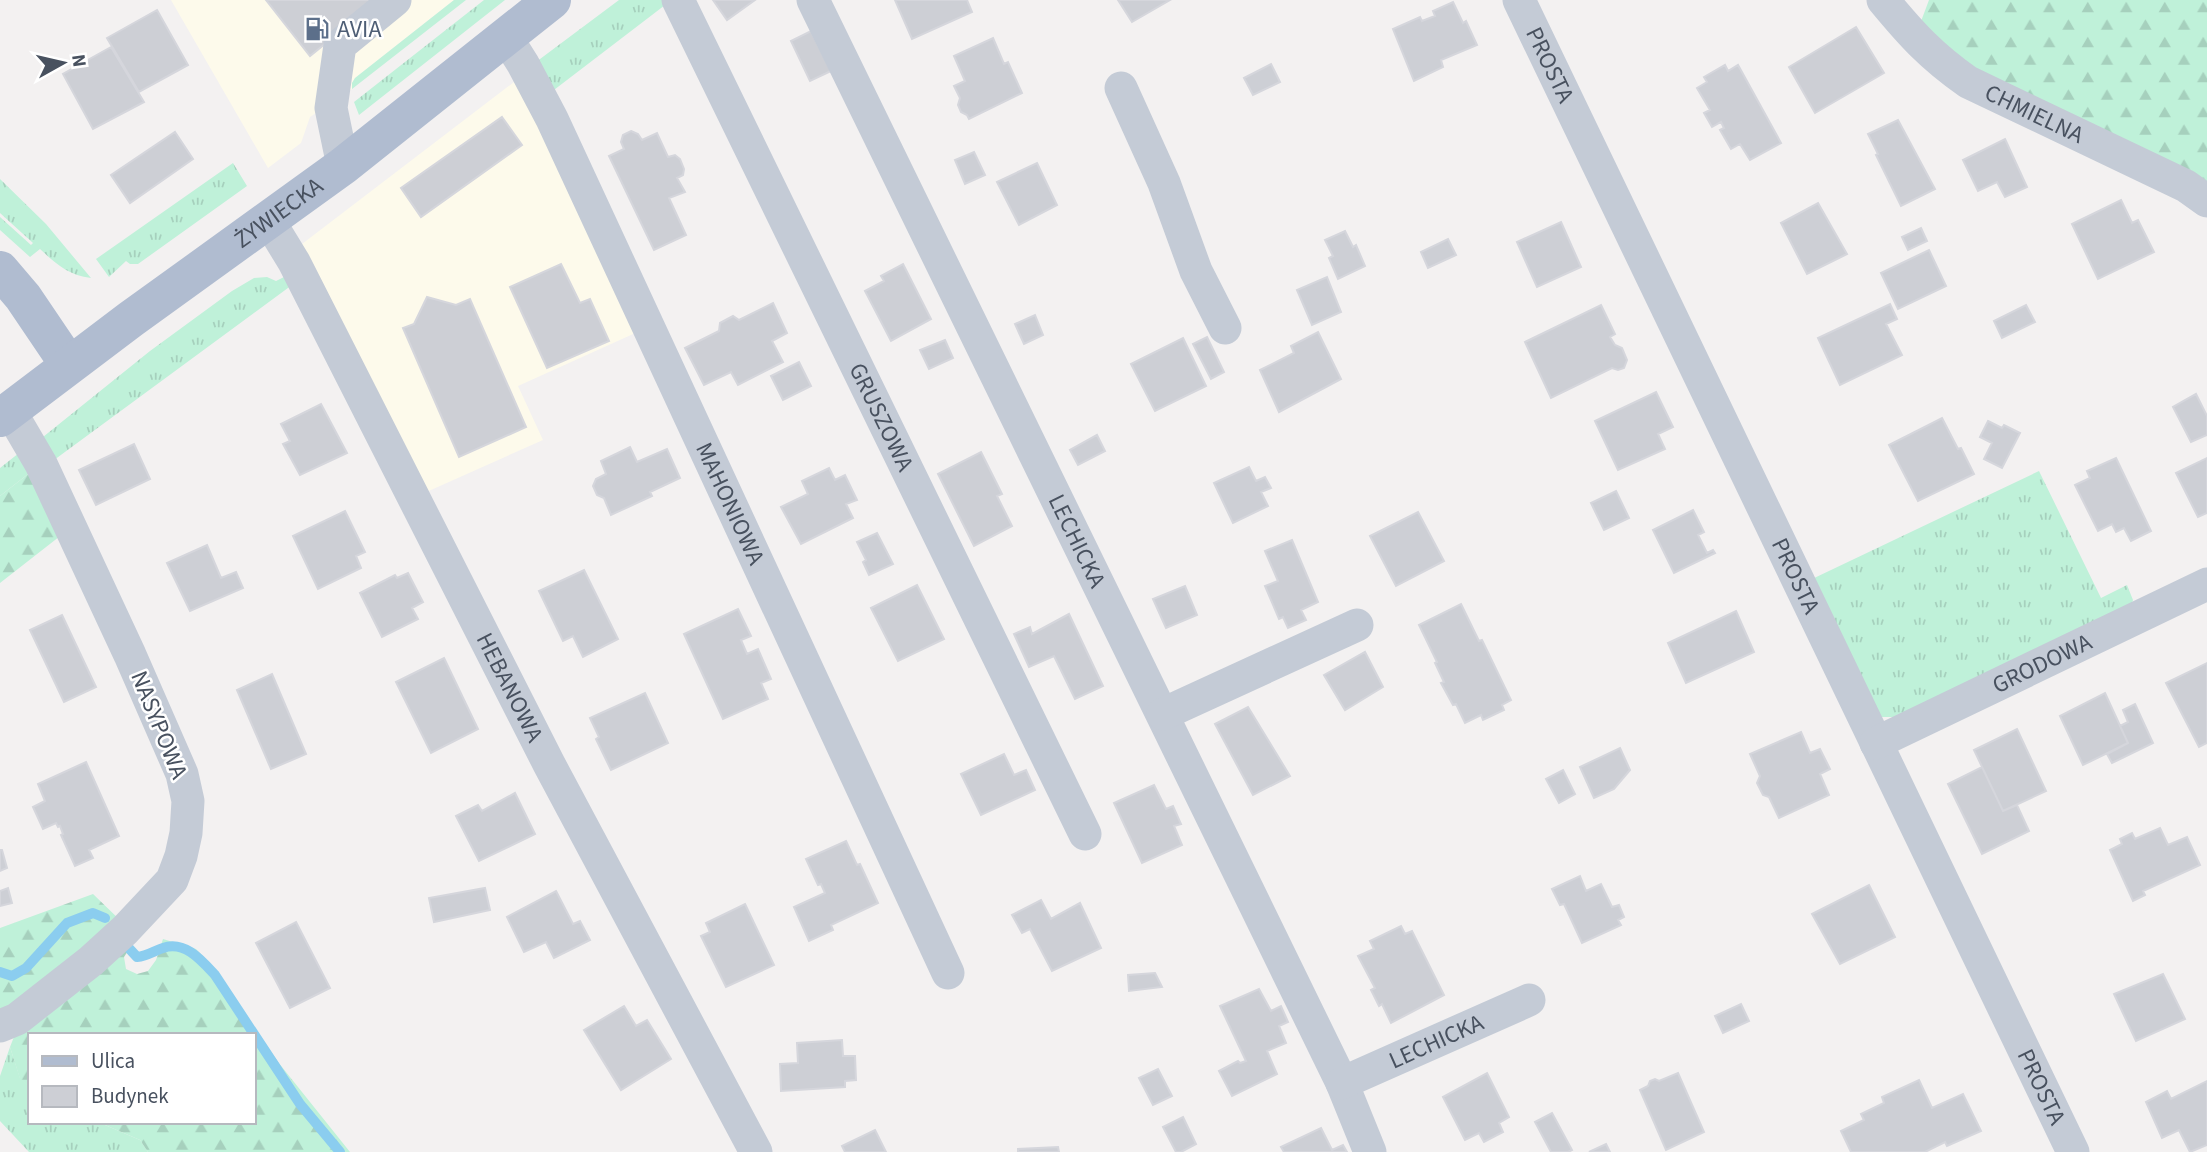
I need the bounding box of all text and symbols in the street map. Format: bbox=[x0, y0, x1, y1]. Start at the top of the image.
place label: AVIA bbox=[337, 12, 381, 47]
fuel station icon: AVIA bbox=[303, 15, 331, 43]
street label: PROSTA bbox=[1517, 21, 1583, 109]
north arrow bbox=[28, 28, 98, 98]
text: N bbox=[64, 53, 93, 69]
street label: CHMIELNA bbox=[1979, 75, 2090, 152]
street label: ŻYWIECKA bbox=[227, 168, 330, 257]
street label: GRUSZOWA bbox=[840, 357, 923, 477]
street label: MAHONIOWA bbox=[687, 437, 774, 571]
street label: LECHICKA bbox=[1039, 488, 1115, 594]
street label: PROSTA bbox=[1763, 532, 1829, 620]
street label: GRODOWA bbox=[1986, 624, 2098, 702]
street label: HEBANOWA bbox=[468, 626, 553, 748]
street label: NASYPOWA bbox=[121, 666, 197, 784]
street label: LECHICKA bbox=[1383, 1005, 1489, 1078]
legend bbox=[28, 1033, 256, 1124]
street label: PROSTA bbox=[2008, 1043, 2075, 1131]
text: Ulica bbox=[91, 1046, 135, 1076]
text: Budynek bbox=[91, 1081, 169, 1111]

